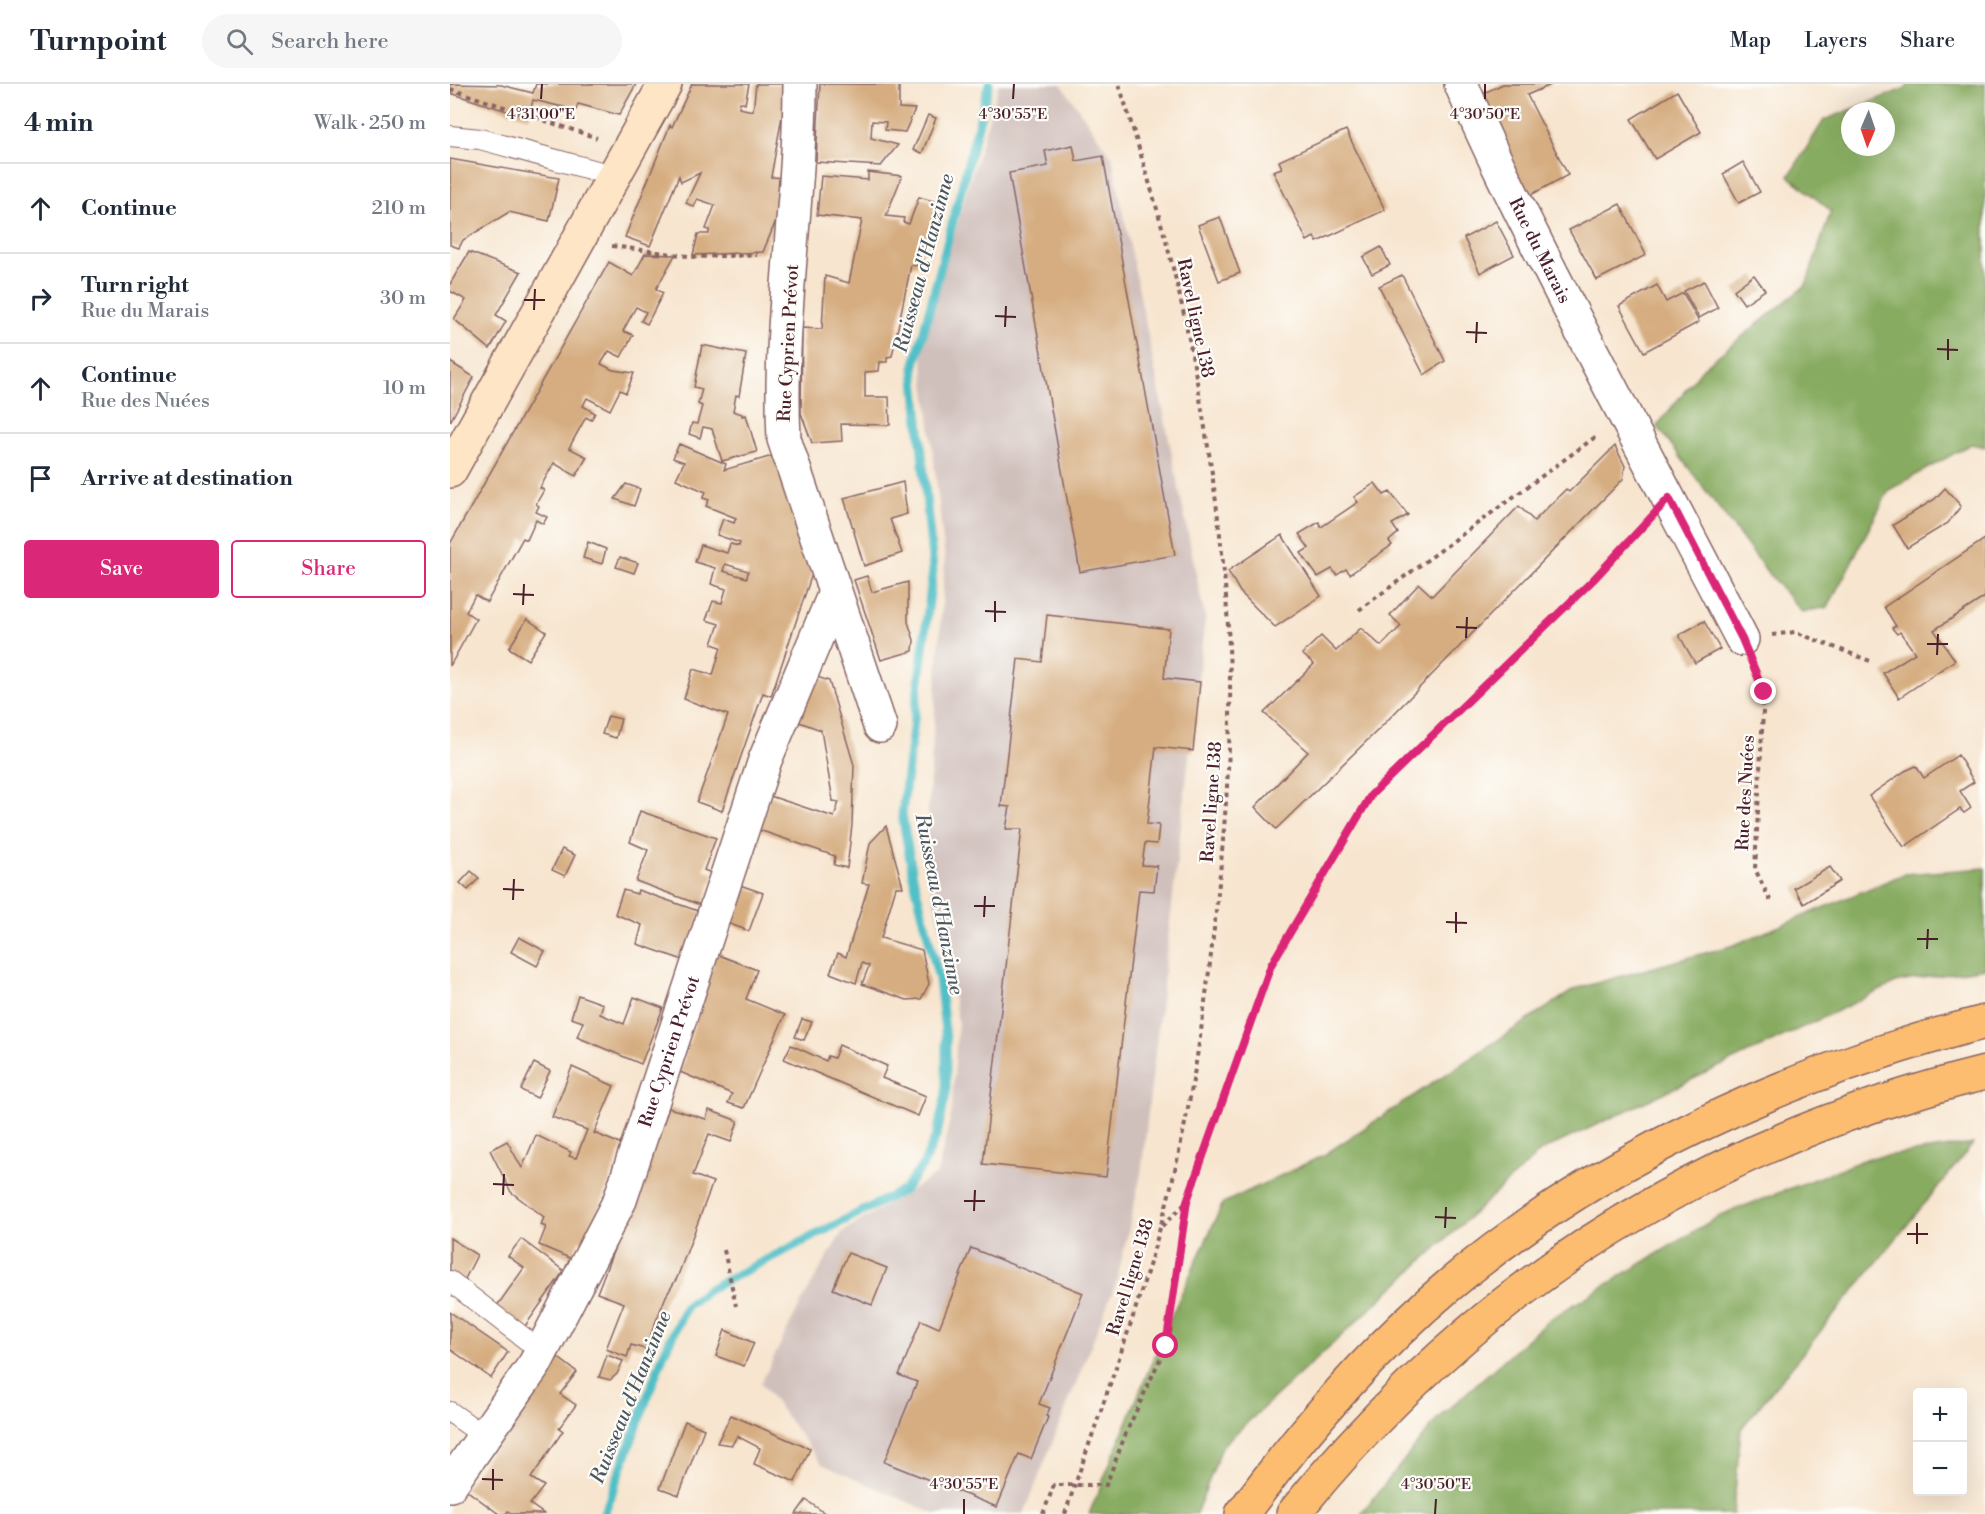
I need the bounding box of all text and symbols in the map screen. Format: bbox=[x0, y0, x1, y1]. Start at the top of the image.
search box bbox=[202, 14, 622, 68]
text: Turnpoint bbox=[30, 24, 166, 59]
icon: search bbox=[223, 25, 256, 58]
text: Search here bbox=[271, 28, 389, 55]
text: Map bbox=[1730, 28, 1771, 54]
text: Layers bbox=[1804, 28, 1867, 54]
text: Share bbox=[1900, 28, 1955, 54]
north arrow bbox=[1841, 102, 1895, 156]
text: 4°31'00"E bbox=[507, 105, 575, 124]
text: 4°30'55"E bbox=[979, 105, 1047, 124]
text: 4°30'50"E bbox=[1450, 105, 1520, 124]
text: 4 min bbox=[24, 107, 94, 139]
text: Walk · 250 m bbox=[314, 111, 426, 136]
water label: Ruisseau d'Hanzinne bbox=[888, 171, 961, 356]
icon: ahead bbox=[24, 192, 57, 225]
street label: Rue du Marais bbox=[1503, 194, 1576, 307]
text: Continue bbox=[81, 195, 177, 222]
text: 210 m bbox=[371, 196, 426, 221]
street label: Ravel ligne 138 bbox=[1172, 256, 1219, 380]
street label: Rue Cyprien Prévot bbox=[773, 263, 804, 423]
text: Turn right bbox=[81, 272, 189, 299]
icon: right bbox=[24, 282, 57, 315]
text: 30 m bbox=[380, 286, 426, 311]
text: Rue du Marais bbox=[81, 299, 209, 324]
text: Continue bbox=[81, 362, 177, 389]
icon: ahead bbox=[24, 372, 57, 405]
text: 10 m bbox=[383, 376, 426, 401]
text: Rue des Nuées bbox=[81, 389, 210, 414]
icon: arrive bbox=[24, 462, 57, 495]
text: Arrive at destination bbox=[81, 465, 293, 492]
button: Save bbox=[24, 540, 219, 598]
button: Share bbox=[231, 540, 426, 598]
route end bbox=[1750, 678, 1776, 704]
street label: Rue des Nuées bbox=[1731, 734, 1760, 852]
street label: Ravel ligne 138 bbox=[1196, 741, 1227, 863]
water label: Ruisseau d'Hanzinne bbox=[909, 811, 968, 998]
street label: Rue Cyprien Prévot bbox=[634, 972, 705, 1130]
street label: Ravel ligne 138 bbox=[1102, 1216, 1159, 1339]
water label: Ruisseau d'Hanzinne bbox=[585, 1307, 678, 1488]
route start bbox=[1152, 1332, 1178, 1358]
map controls bbox=[1913, 1388, 1967, 1496]
button: + bbox=[1913, 1388, 1967, 1442]
button: − bbox=[1913, 1442, 1967, 1496]
text: 4°30'55"E bbox=[930, 1475, 998, 1494]
text: 4°30'50"E bbox=[1401, 1475, 1471, 1494]

